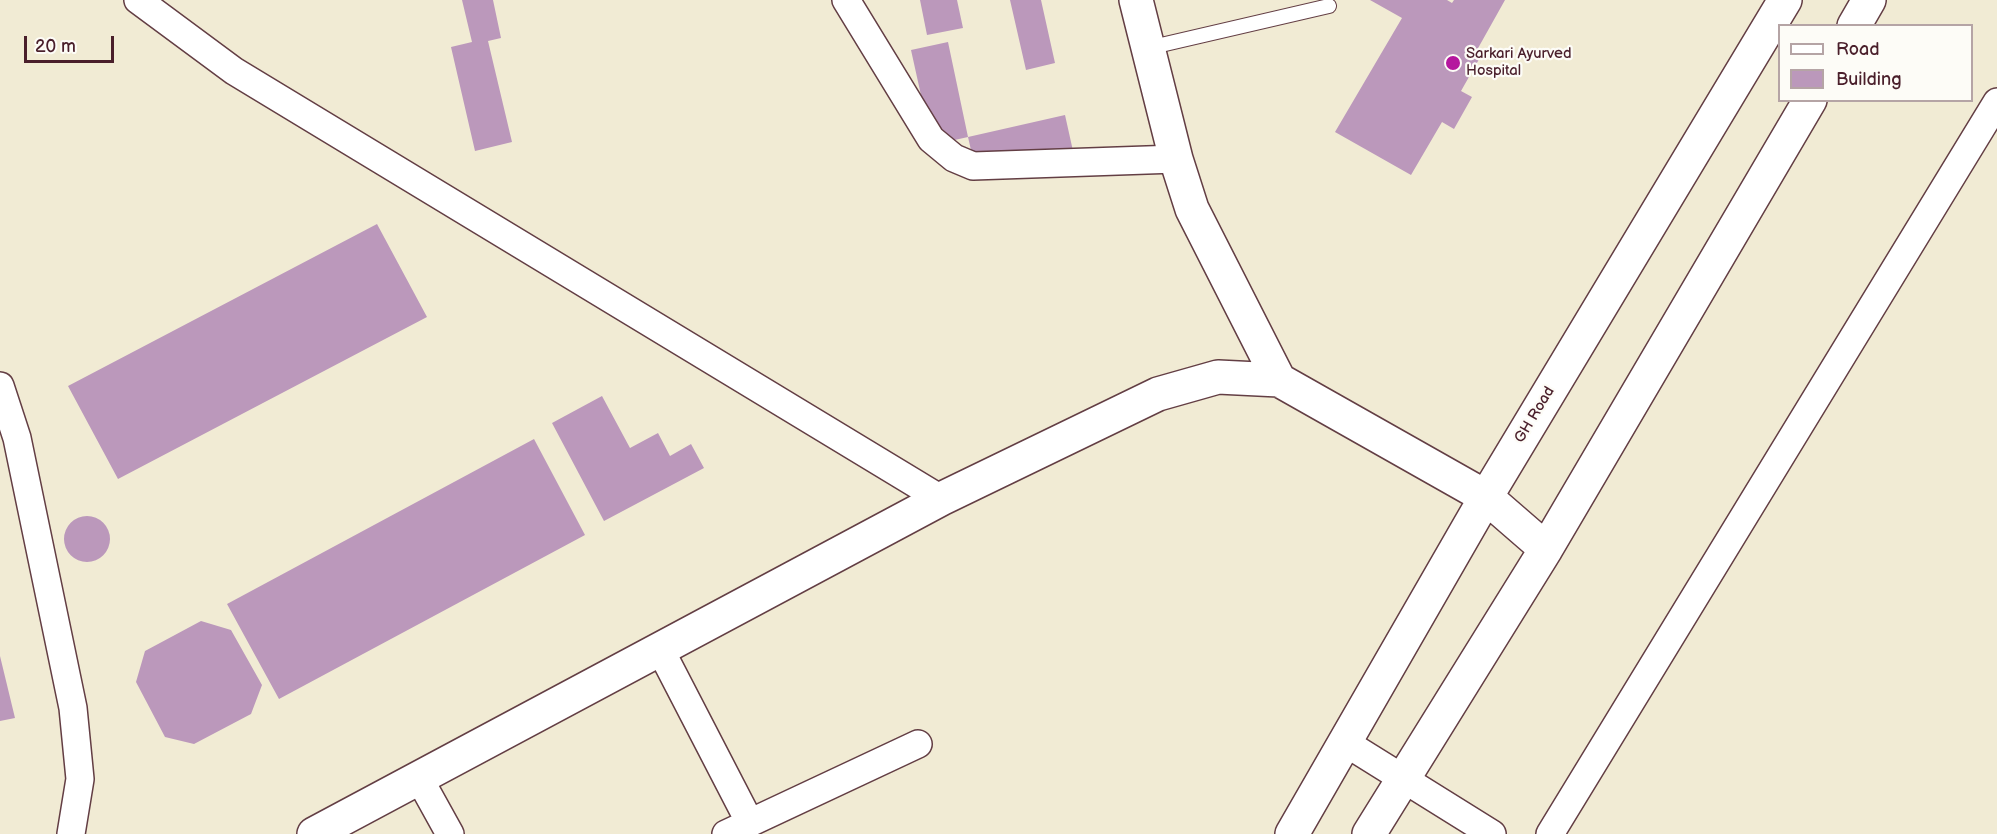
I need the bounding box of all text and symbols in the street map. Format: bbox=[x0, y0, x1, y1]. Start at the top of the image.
scale bar bbox=[27, 24, 117, 62]
legend bbox=[1778, 24, 1973, 102]
text: 20 m bbox=[35, 36, 76, 57]
text: Road bbox=[1836, 39, 1880, 60]
place label: Sarkari Ayurved Hospital bbox=[1466, 45, 1572, 80]
marker: Sarkari Ayurved Hospital bbox=[1444, 54, 1462, 72]
text: Building bbox=[1836, 69, 1902, 90]
street label: GH Road bbox=[1511, 384, 1559, 446]

